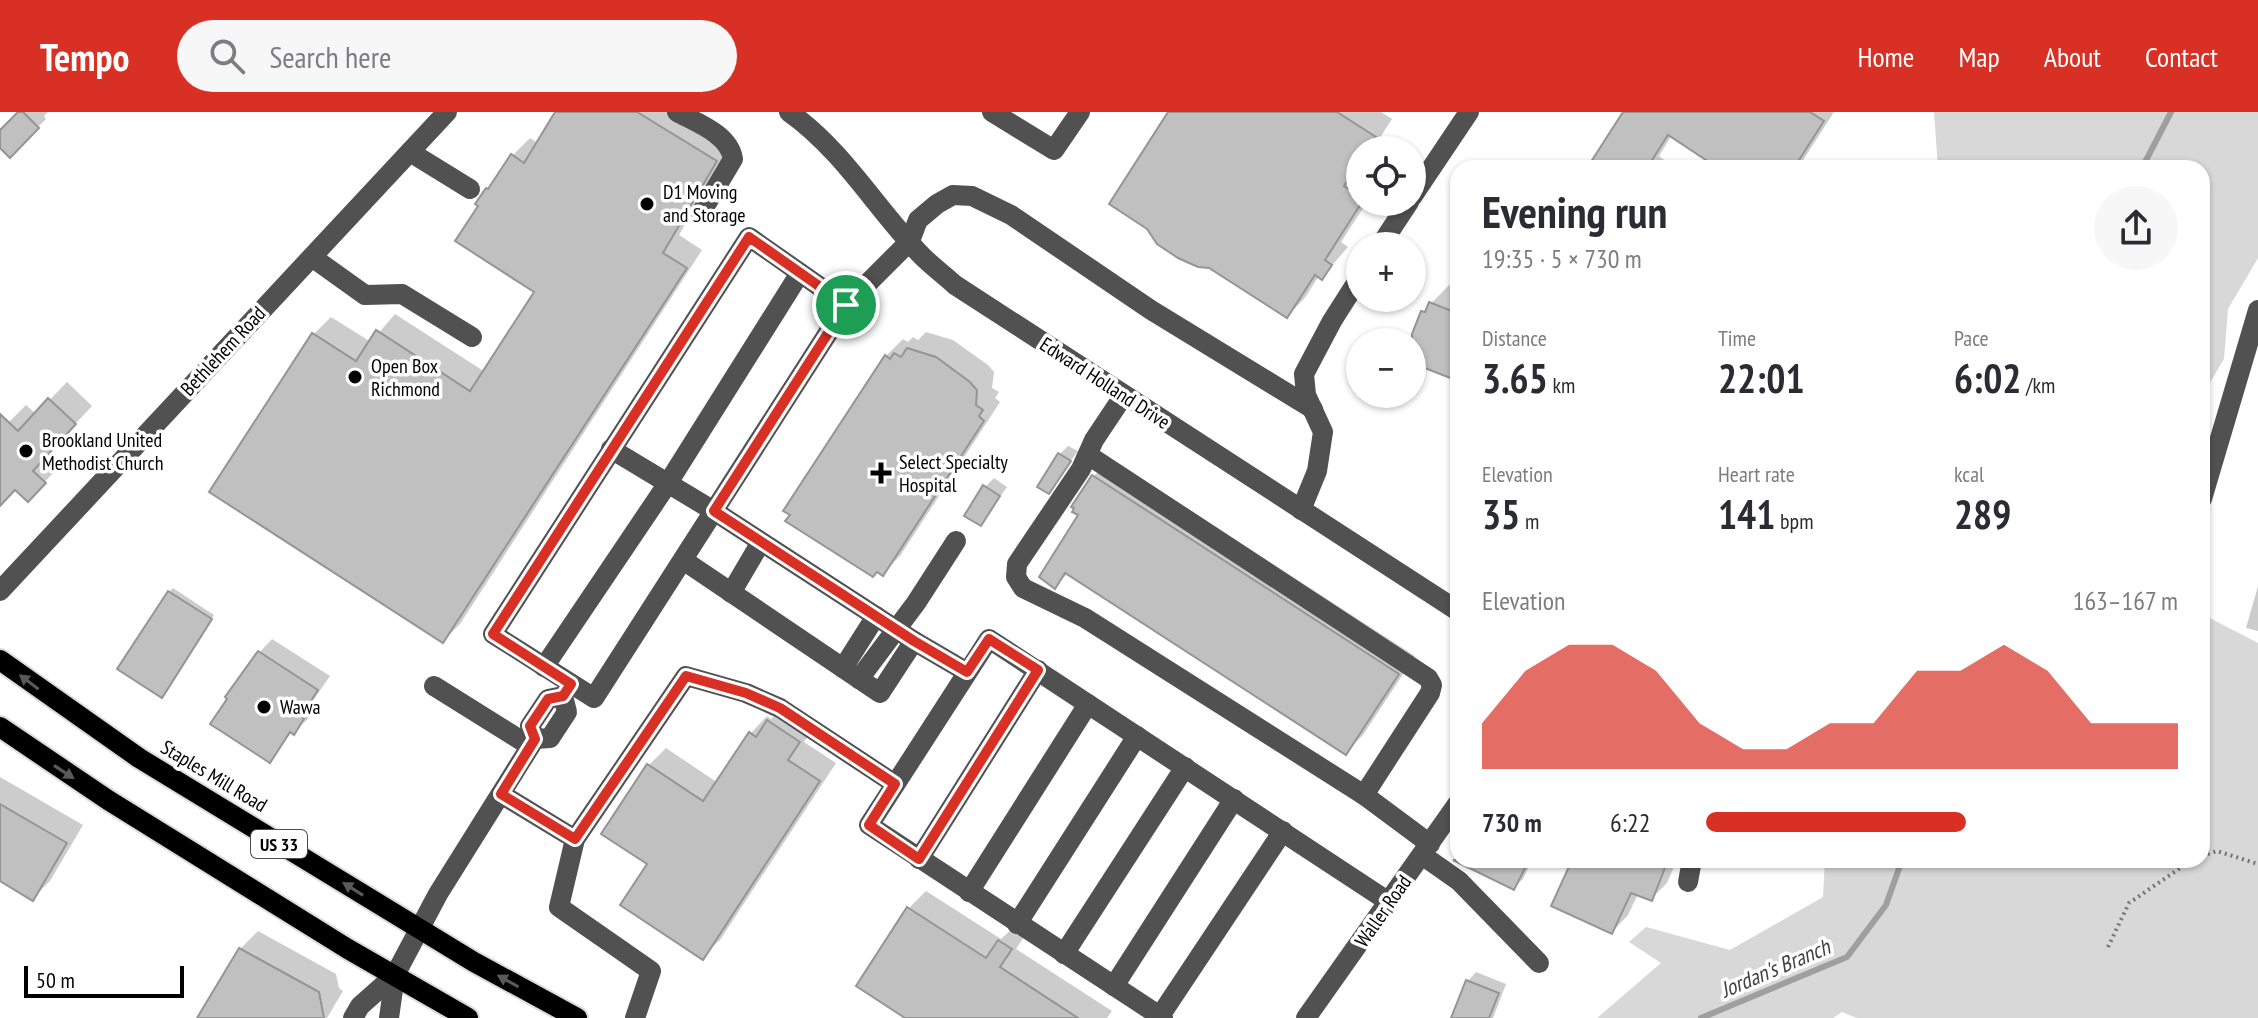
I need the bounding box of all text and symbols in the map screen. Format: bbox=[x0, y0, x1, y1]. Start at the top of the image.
search box bbox=[177, 20, 737, 92]
text: Tempo bbox=[40, 32, 129, 81]
icon: search bbox=[205, 34, 249, 78]
text: Search here bbox=[269, 37, 391, 76]
text: Home bbox=[1858, 38, 1914, 75]
text: Map bbox=[1958, 38, 2000, 75]
text: About bbox=[2044, 38, 2101, 75]
text: Contact bbox=[2145, 38, 2218, 75]
map controls bbox=[1346, 136, 1426, 408]
button: locate bbox=[1346, 136, 1426, 216]
place label: D1 Moving and Storage bbox=[663, 179, 746, 228]
text: Evening run bbox=[1482, 183, 1667, 240]
button: share bbox=[2094, 186, 2178, 270]
marker: D1 Moving and Storage bbox=[638, 195, 656, 213]
button: + bbox=[1346, 232, 1426, 312]
text: 19:35 · 5 × 730 m bbox=[1482, 242, 1642, 275]
pin bbox=[812, 271, 880, 339]
icon: arrive bbox=[824, 283, 868, 327]
street label: Bethlehem Road bbox=[175, 301, 271, 401]
text: Distance bbox=[1482, 324, 1547, 352]
text: Time bbox=[1718, 324, 1756, 352]
text: Pace bbox=[1954, 324, 1989, 352]
button: − bbox=[1346, 328, 1426, 408]
street label: Edward Holland Drive bbox=[1035, 331, 1175, 435]
text: 3.65 bbox=[1482, 352, 1548, 404]
text: 22:01 bbox=[1718, 352, 1805, 404]
text: 6:02 bbox=[1954, 352, 2021, 404]
place label: Open Box Richmond bbox=[371, 353, 440, 402]
marker: Open Box Richmond bbox=[346, 368, 364, 386]
text: km bbox=[1548, 371, 1575, 399]
text: /km bbox=[2021, 371, 2055, 399]
place label: Brookland United Methodist Church bbox=[42, 427, 163, 476]
marker: Brookland United Methodist Church bbox=[17, 442, 35, 460]
place label: Select Specialty Hospital bbox=[899, 449, 1008, 498]
text: Elevation bbox=[1482, 460, 1553, 488]
text: Heart rate bbox=[1718, 460, 1795, 488]
text: kcal bbox=[1954, 460, 1984, 488]
marker: Select Specialty Hospital bbox=[870, 462, 892, 484]
text: 35 bbox=[1482, 488, 1520, 540]
text: 141 bbox=[1718, 488, 1775, 540]
text: 289 bbox=[1954, 488, 2011, 540]
text: m bbox=[1520, 507, 1539, 535]
text: bpm bbox=[1775, 507, 1813, 535]
text: Elevation bbox=[1482, 584, 1565, 617]
text: 163–167 m bbox=[2073, 584, 2178, 617]
one-way arrow bbox=[18, 675, 39, 690]
place label: Wawa bbox=[280, 694, 321, 720]
marker: Wawa bbox=[255, 698, 273, 716]
street label: Staples Mill Road bbox=[156, 734, 272, 818]
one-way arrow bbox=[53, 764, 74, 779]
text: 730 m bbox=[1482, 806, 1542, 839]
text: 6:22 bbox=[1610, 806, 1650, 839]
road number: US 33 bbox=[251, 830, 307, 858]
street label: Waller Road bbox=[1349, 870, 1417, 952]
one-way arrow bbox=[342, 883, 364, 897]
water label: Jordan's Branch bbox=[1715, 932, 1835, 1004]
scale bar bbox=[24, 962, 184, 998]
text: 50 m bbox=[36, 966, 75, 994]
one-way arrow bbox=[497, 975, 520, 988]

